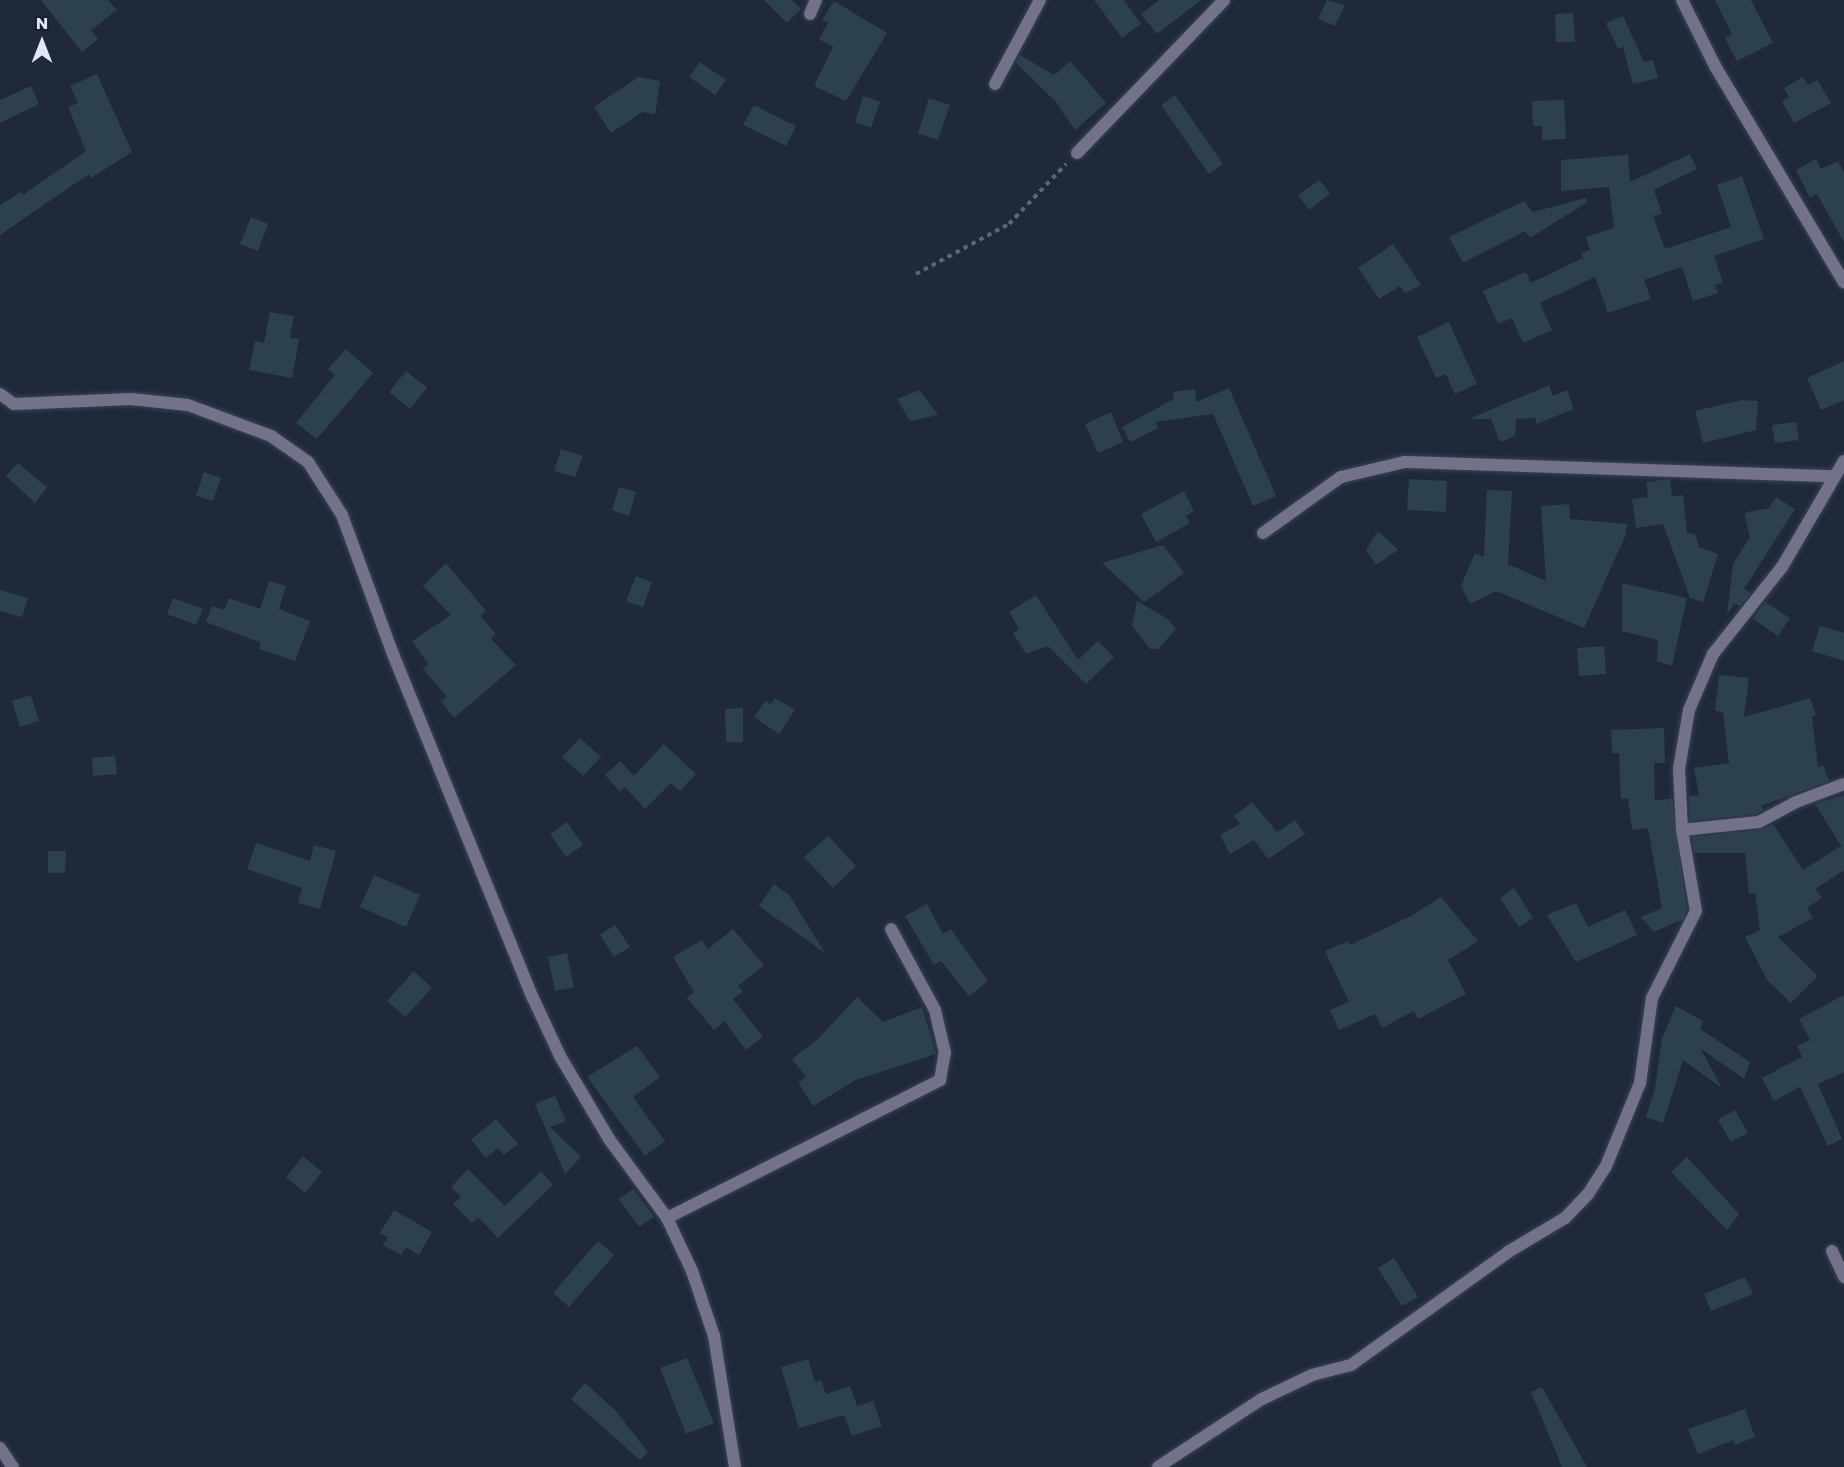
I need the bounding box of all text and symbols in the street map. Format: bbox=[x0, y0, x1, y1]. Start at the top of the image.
north arrow bbox=[12, 12, 72, 72]
text: N bbox=[36, 12, 48, 35]

